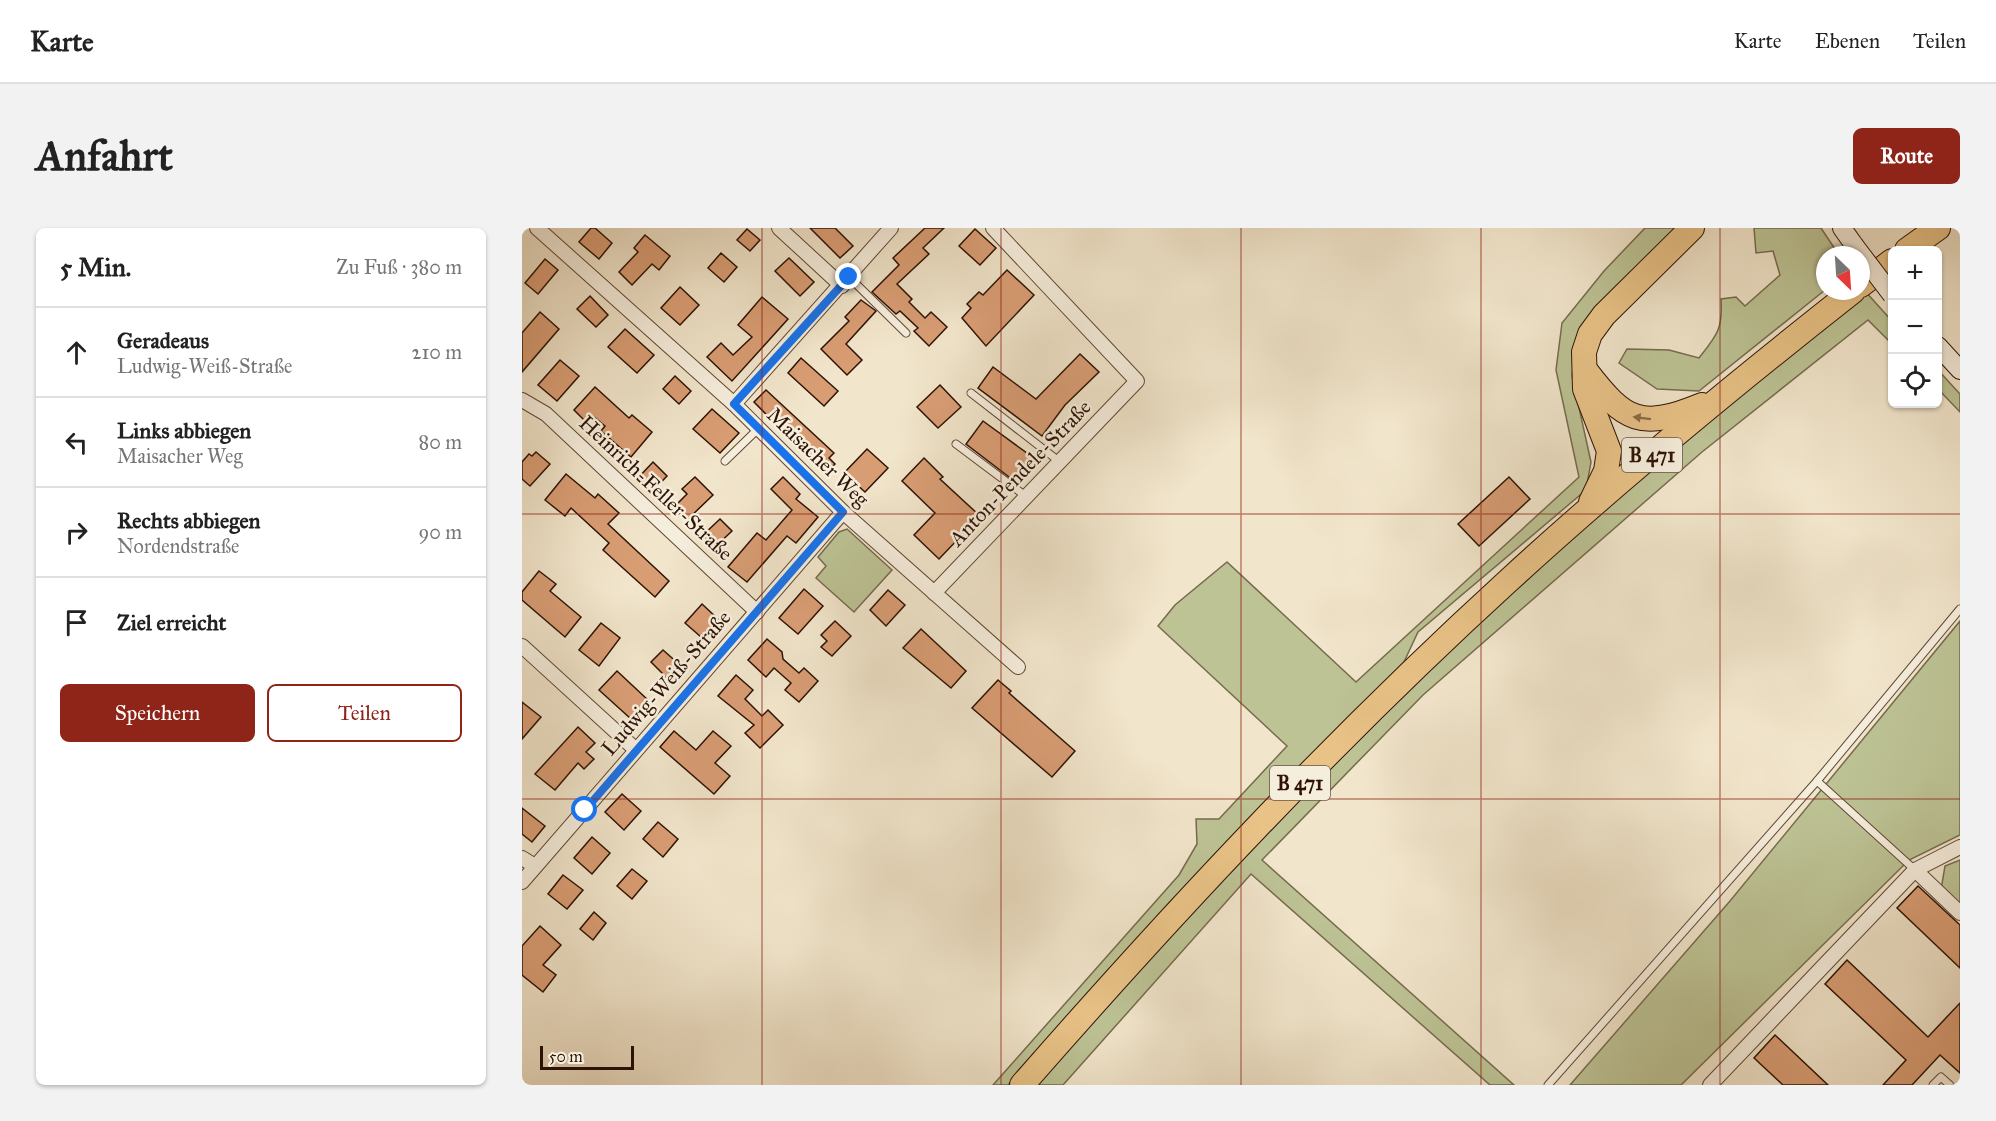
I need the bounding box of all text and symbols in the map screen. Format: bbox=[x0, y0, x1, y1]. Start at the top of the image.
text: Karte bbox=[30, 24, 94, 59]
text: Karte bbox=[1734, 28, 1782, 54]
text: Ebenen bbox=[1815, 28, 1880, 54]
text: Teilen bbox=[1913, 28, 1966, 54]
button: Route bbox=[1853, 128, 1960, 184]
text: Anfahrt bbox=[36, 130, 173, 182]
north arrow bbox=[1816, 246, 1870, 300]
map controls bbox=[1888, 246, 1942, 408]
button: + bbox=[1888, 246, 1942, 300]
text: 5 Min. bbox=[60, 251, 131, 283]
text: Zu Fuß · 380 m bbox=[336, 255, 462, 279]
route end bbox=[835, 263, 861, 289]
button: − bbox=[1888, 300, 1942, 354]
text: Geradeaus bbox=[117, 327, 209, 354]
icon: ahead bbox=[60, 336, 93, 369]
text: 210 m bbox=[412, 340, 462, 364]
text: Ludwig-Weiß-Straße bbox=[117, 354, 292, 378]
button: locate bbox=[1888, 354, 1942, 408]
street label: Anton-Pendele-Straße bbox=[943, 394, 1097, 552]
street label: Maisacher Weg bbox=[761, 402, 875, 512]
street label: Heinrich-Feller-Straße bbox=[574, 410, 739, 566]
one-way arrow bbox=[1632, 413, 1651, 422]
text: Links abbiegen bbox=[117, 417, 251, 444]
icon: left bbox=[60, 426, 93, 459]
text: 80 m bbox=[419, 430, 462, 454]
road number: B 471 bbox=[1622, 438, 1682, 472]
text: Maisacher Weg bbox=[117, 444, 243, 468]
text: Rechts abbiegen bbox=[117, 507, 260, 534]
icon: right bbox=[60, 516, 93, 549]
text: 90 m bbox=[419, 520, 462, 544]
text: Nordendstraße bbox=[117, 534, 239, 558]
street label: Ludwig-Weiß-Straße bbox=[596, 605, 736, 761]
icon: arrive bbox=[60, 606, 93, 639]
text: Ziel erreicht bbox=[117, 609, 226, 636]
button: Speichern bbox=[60, 684, 255, 742]
button: Teilen bbox=[267, 684, 462, 742]
road number: B 471 bbox=[1270, 766, 1330, 800]
route start bbox=[571, 796, 597, 822]
scale bar bbox=[540, 1043, 634, 1070]
text: 50 m bbox=[549, 1047, 583, 1066]

